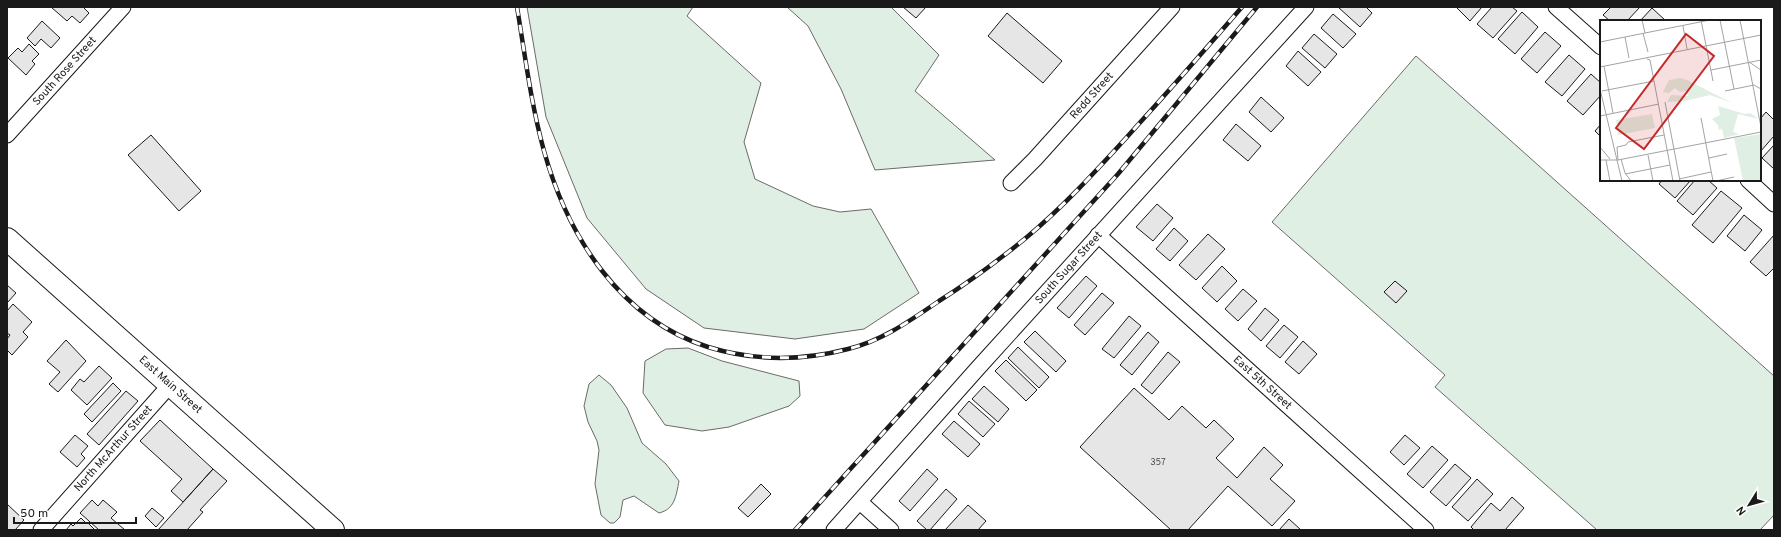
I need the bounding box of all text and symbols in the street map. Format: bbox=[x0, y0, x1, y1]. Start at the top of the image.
inset map bbox=[1600, 20, 1761, 181]
street label: South Rose Street bbox=[30, 34, 100, 109]
street label: Redd Street bbox=[1067, 69, 1117, 122]
street label: South Sugar Street bbox=[1032, 229, 1106, 307]
street label: East Main Street bbox=[136, 353, 205, 417]
street label: East 5th Street bbox=[1230, 353, 1295, 413]
street label: North McArthur Street bbox=[71, 402, 156, 495]
house number: 357 bbox=[1150, 457, 1166, 468]
north arrow bbox=[1729, 485, 1769, 525]
scale bar bbox=[14, 499, 136, 525]
text: N bbox=[1734, 503, 1750, 518]
text: 50 m bbox=[20, 506, 48, 522]

